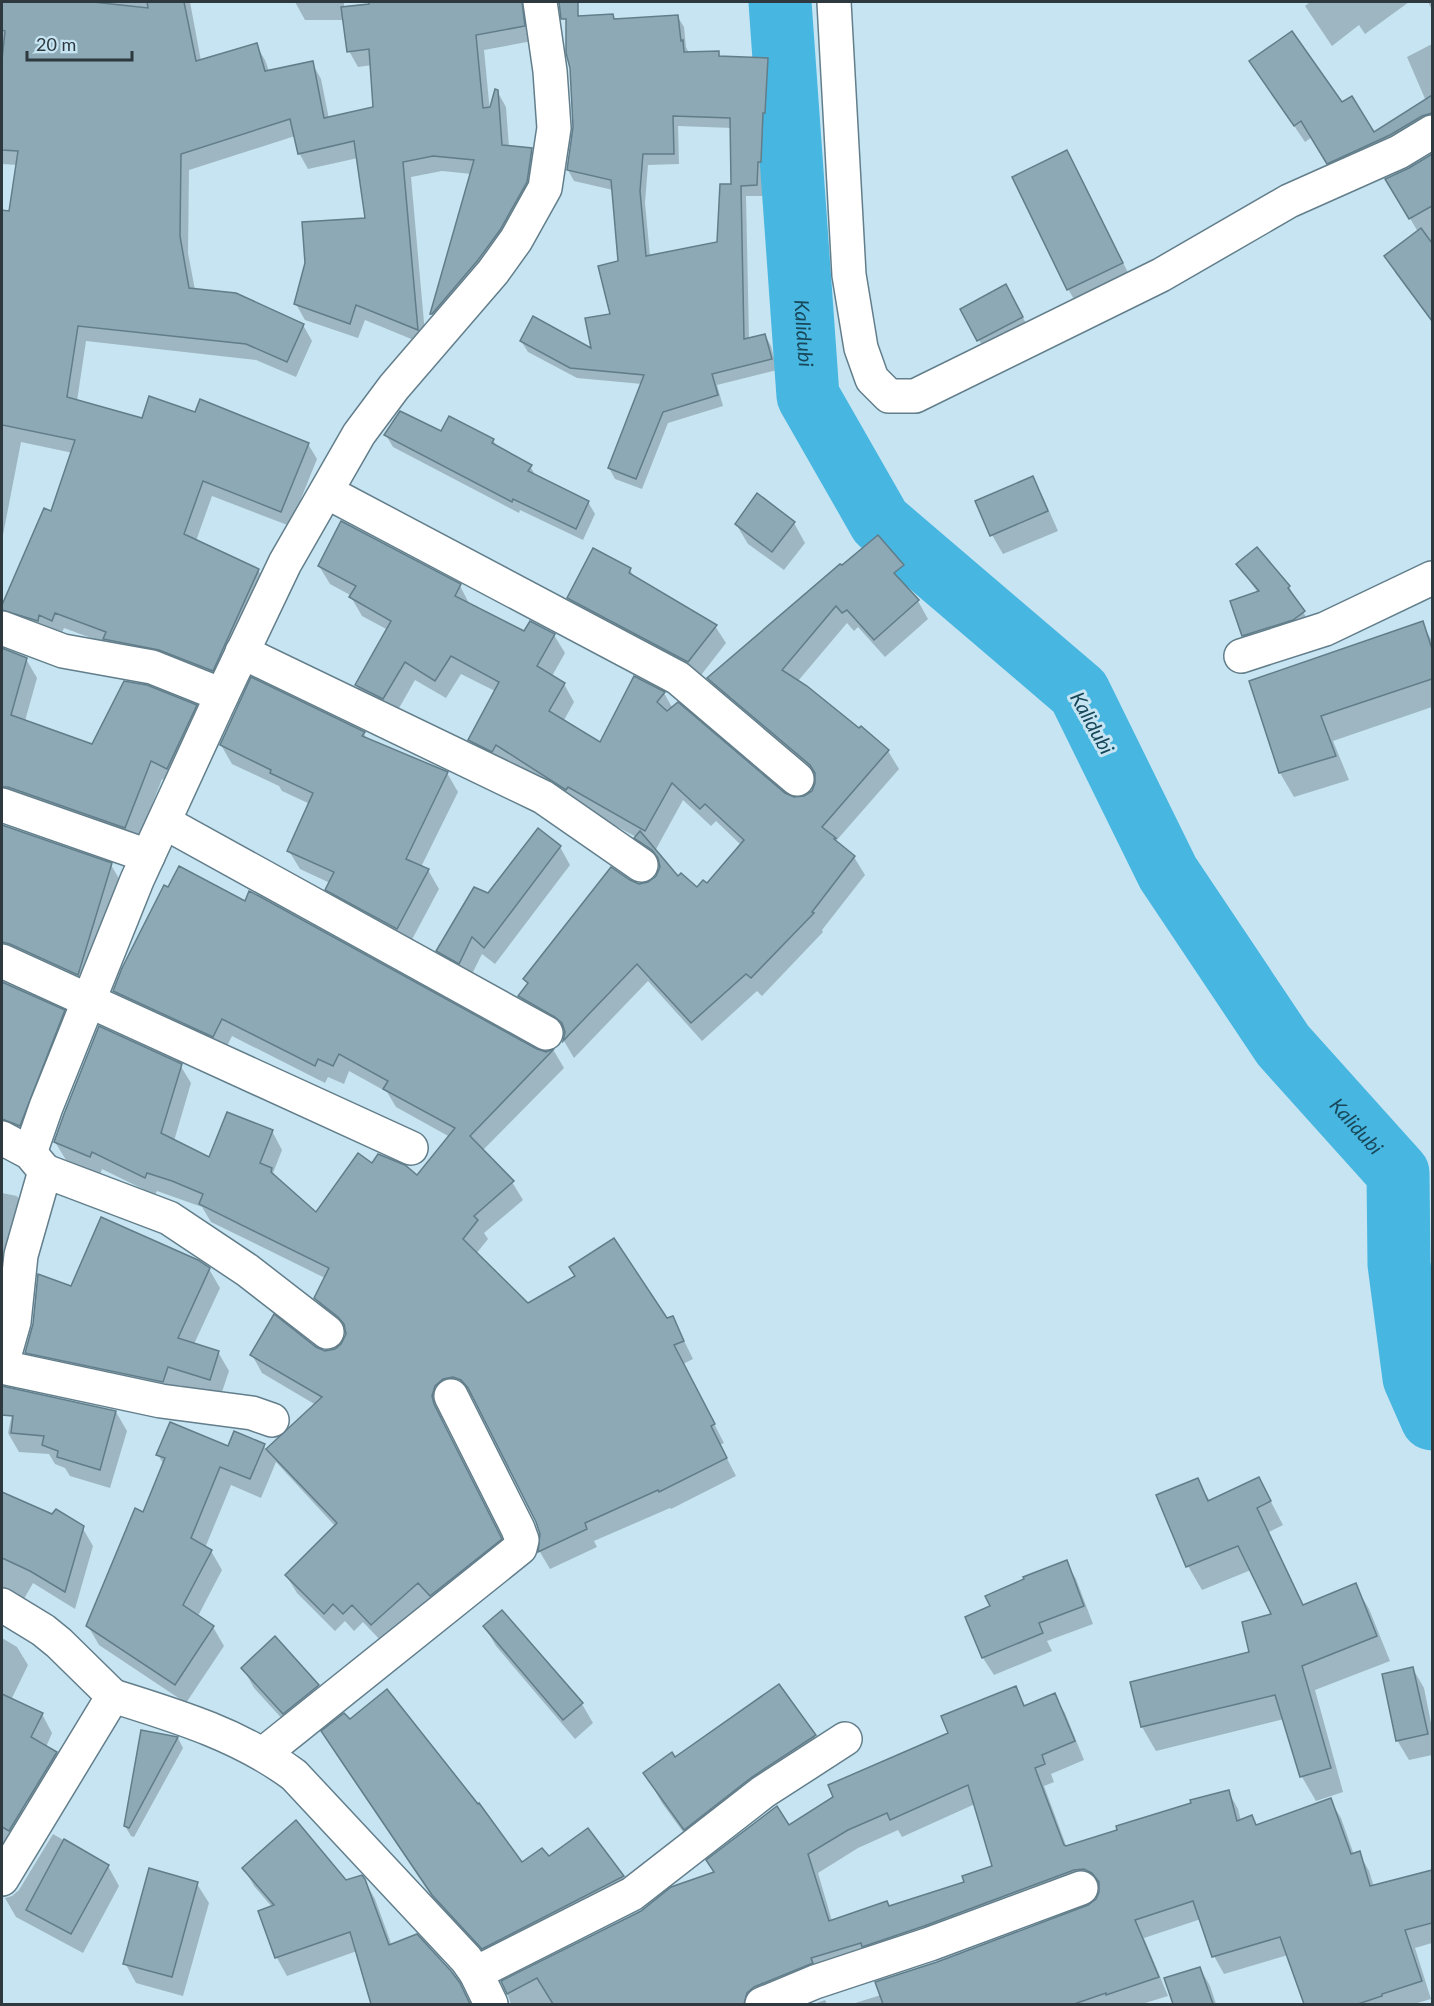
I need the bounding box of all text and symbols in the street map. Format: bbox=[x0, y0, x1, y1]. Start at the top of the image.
scale bar bbox=[27, 24, 132, 62]
text: 20 m bbox=[36, 33, 76, 55]
water label: Kalidubi bbox=[790, 299, 819, 368]
water label: Kalidubi bbox=[1066, 687, 1120, 758]
water label: Kalidubi bbox=[1325, 1093, 1389, 1159]

